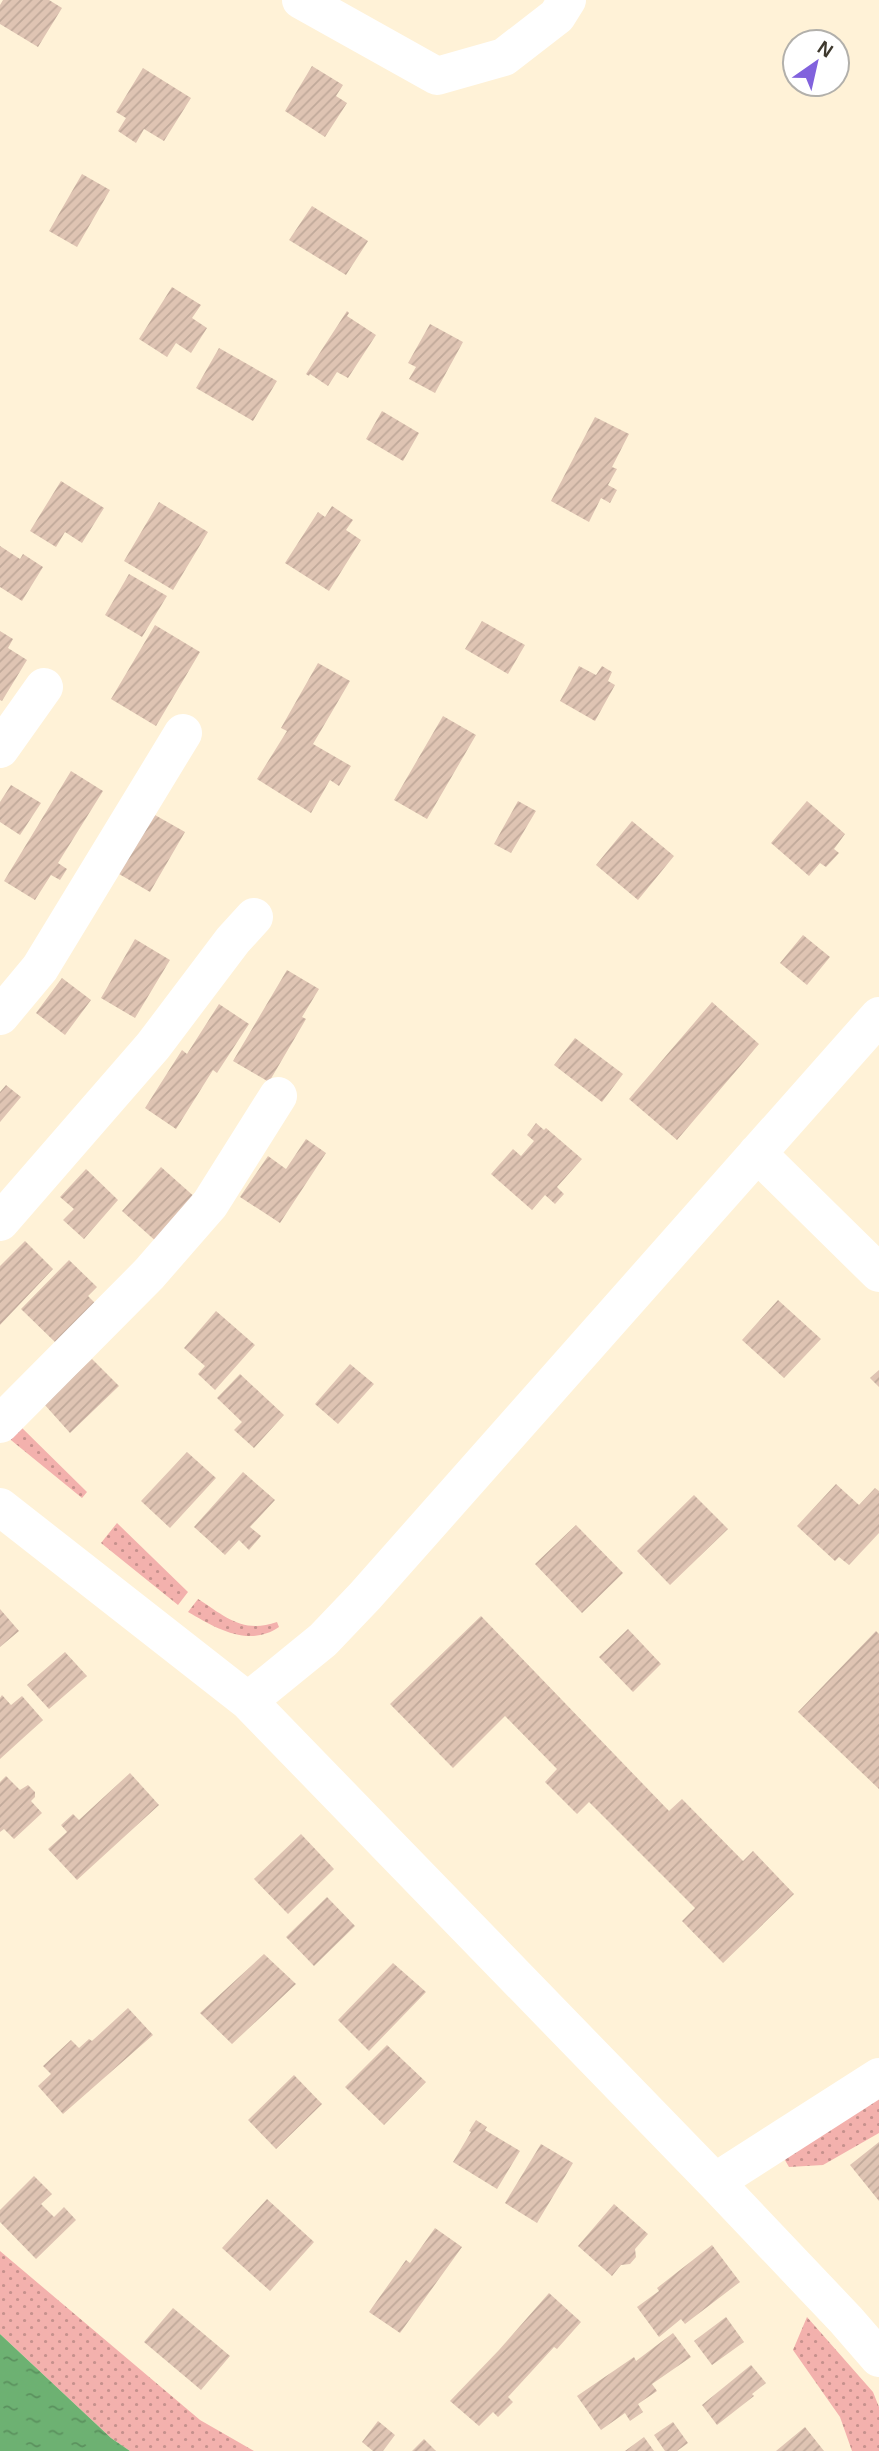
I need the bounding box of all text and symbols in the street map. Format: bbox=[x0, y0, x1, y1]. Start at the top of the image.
north arrow bbox=[781, 28, 851, 98]
text: N bbox=[814, 37, 837, 62]

